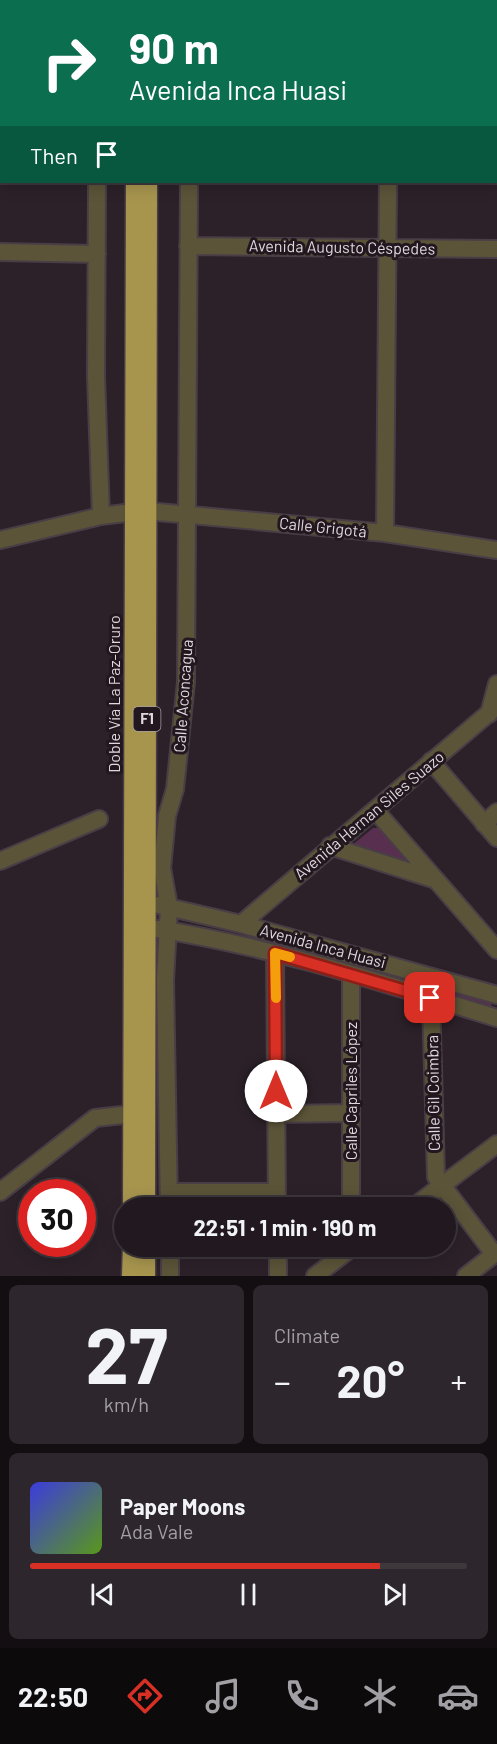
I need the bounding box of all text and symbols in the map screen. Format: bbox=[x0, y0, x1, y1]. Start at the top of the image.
text: 90 m bbox=[129, 22, 219, 72]
icon: right bbox=[30, 24, 108, 102]
text: Avenida Inca Huasi bbox=[129, 73, 347, 105]
icon: arrive bbox=[90, 138, 123, 171]
text: Then bbox=[30, 142, 78, 168]
street label: Avenida Augusto Céspedes bbox=[249, 235, 435, 258]
street label: Calle Grigotá bbox=[278, 512, 368, 541]
street label: Doble Vía La Paz-Oruro bbox=[104, 615, 123, 773]
street label: Calle Aconcagua bbox=[169, 639, 196, 753]
road number: F1 bbox=[134, 707, 160, 731]
street label: Avenida Hernan Siles Suazo bbox=[290, 746, 447, 883]
street label: Avenida Inca Huasi bbox=[258, 920, 388, 971]
pin bbox=[404, 972, 455, 1023]
icon: arrive bbox=[413, 981, 446, 1014]
street label: Calle Capriles López bbox=[341, 1022, 360, 1160]
street label: Calle Gil Coimbra bbox=[422, 1035, 443, 1151]
position arrow bbox=[244, 1059, 308, 1123]
speed limit sign: 30 bbox=[18, 1179, 96, 1257]
text: 22:51 · 1 min · 190 m bbox=[194, 1214, 376, 1240]
text: 27 bbox=[85, 1306, 168, 1400]
text: Climate bbox=[274, 1323, 340, 1347]
text: 20° bbox=[337, 1353, 404, 1407]
text: − bbox=[274, 1361, 291, 1401]
text: + bbox=[451, 1361, 467, 1401]
text: km/h bbox=[104, 1392, 149, 1416]
text: Paper Moons bbox=[120, 1493, 245, 1519]
text: Ada Vale bbox=[120, 1519, 193, 1543]
icon: previous bbox=[86, 1578, 119, 1611]
icon: pause bbox=[232, 1578, 265, 1611]
icon: next bbox=[378, 1578, 411, 1611]
icon: directions bbox=[124, 1675, 166, 1717]
icon: music bbox=[202, 1675, 244, 1717]
icon: phone bbox=[281, 1675, 323, 1717]
icon: climate bbox=[359, 1675, 401, 1717]
icon: car bbox=[437, 1675, 479, 1717]
text: 22:50 bbox=[18, 1680, 88, 1712]

